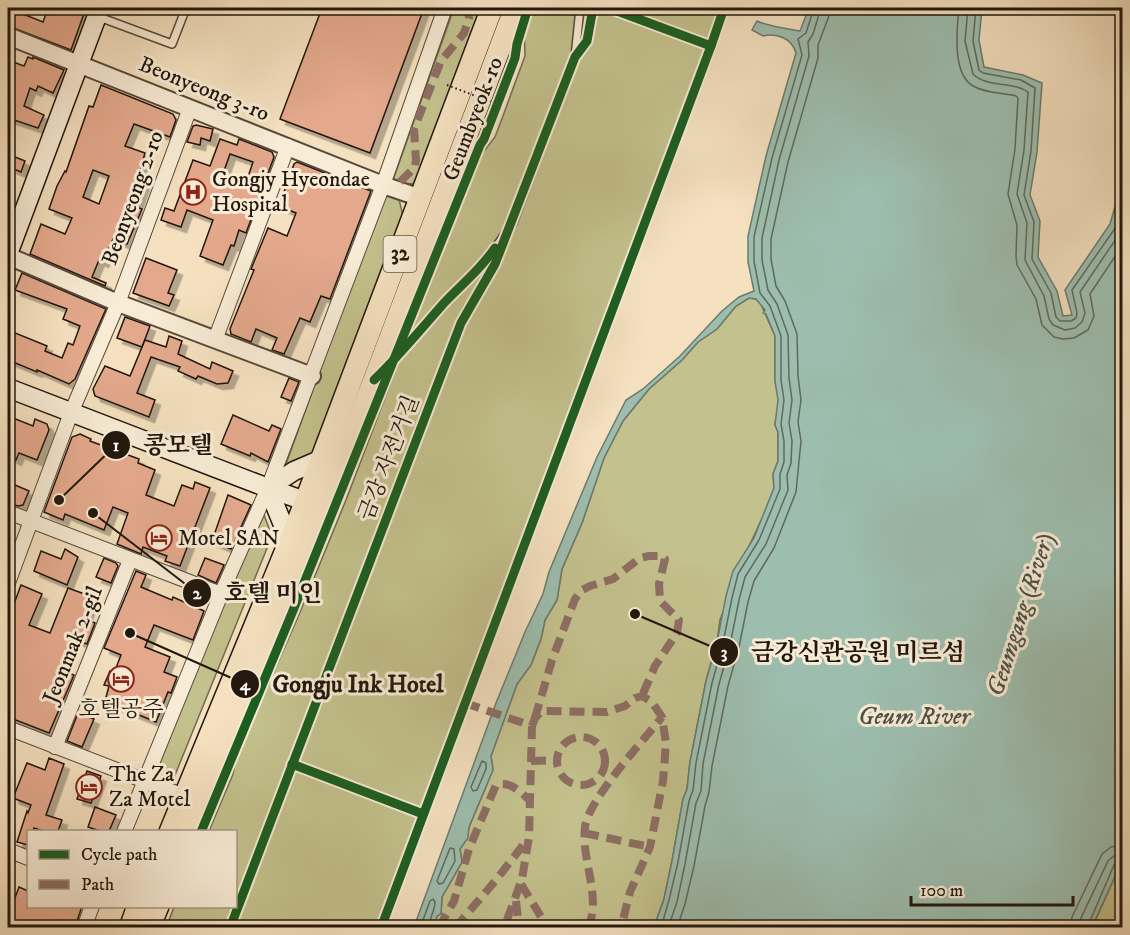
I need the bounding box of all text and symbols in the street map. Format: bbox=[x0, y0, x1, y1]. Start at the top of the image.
street label: Beonyeong 3-ro bbox=[135, 51, 273, 127]
street label: Geumbyeok-ro bbox=[437, 53, 509, 185]
street label: Beonyeong 2-ro bbox=[96, 127, 170, 269]
place label: Gongjy Hyeondae Hospital bbox=[212, 166, 370, 218]
hospital icon: Gongjy Hyeondae Hospital bbox=[178, 177, 208, 207]
road number: 32 bbox=[384, 236, 416, 272]
street label: 금강 자전거길 bbox=[353, 391, 425, 525]
callout: 콩모텔 bbox=[101, 424, 225, 466]
text: 콩모텔 bbox=[143, 431, 213, 461]
text: 1 bbox=[113, 435, 120, 457]
hotel icon: Motel SAN bbox=[144, 523, 174, 553]
place label: Motel SAN bbox=[178, 525, 280, 552]
water label: Geumgang (River) bbox=[981, 530, 1061, 700]
callout: 호텔 미인 bbox=[182, 572, 334, 614]
text: 호텔 미인 bbox=[224, 579, 322, 609]
street label: Jeonmak 2-gil bbox=[37, 582, 109, 709]
text: 2 bbox=[193, 583, 203, 605]
callout: 금강신관공원 미르섬 bbox=[709, 631, 976, 673]
text: 금강신관공원 미르섬 bbox=[751, 638, 965, 668]
text: 3 bbox=[721, 642, 728, 664]
callout: Gongju Ink Hotel bbox=[230, 663, 455, 705]
hotel icon: 호텔공주 bbox=[106, 664, 136, 694]
text: Gongju Ink Hotel bbox=[273, 670, 444, 700]
text: 4 bbox=[239, 674, 251, 696]
place label: 호텔공주 bbox=[78, 696, 164, 723]
water label: Geum River bbox=[858, 702, 972, 732]
place label: The Za Za Motel bbox=[109, 761, 191, 813]
hotel icon: The Za Za Motel bbox=[74, 772, 104, 802]
legend bbox=[27, 830, 237, 908]
text: Cycle path bbox=[81, 844, 158, 866]
scale bar bbox=[911, 869, 1073, 907]
text: Path bbox=[81, 874, 115, 896]
text: 100 m bbox=[920, 880, 963, 902]

